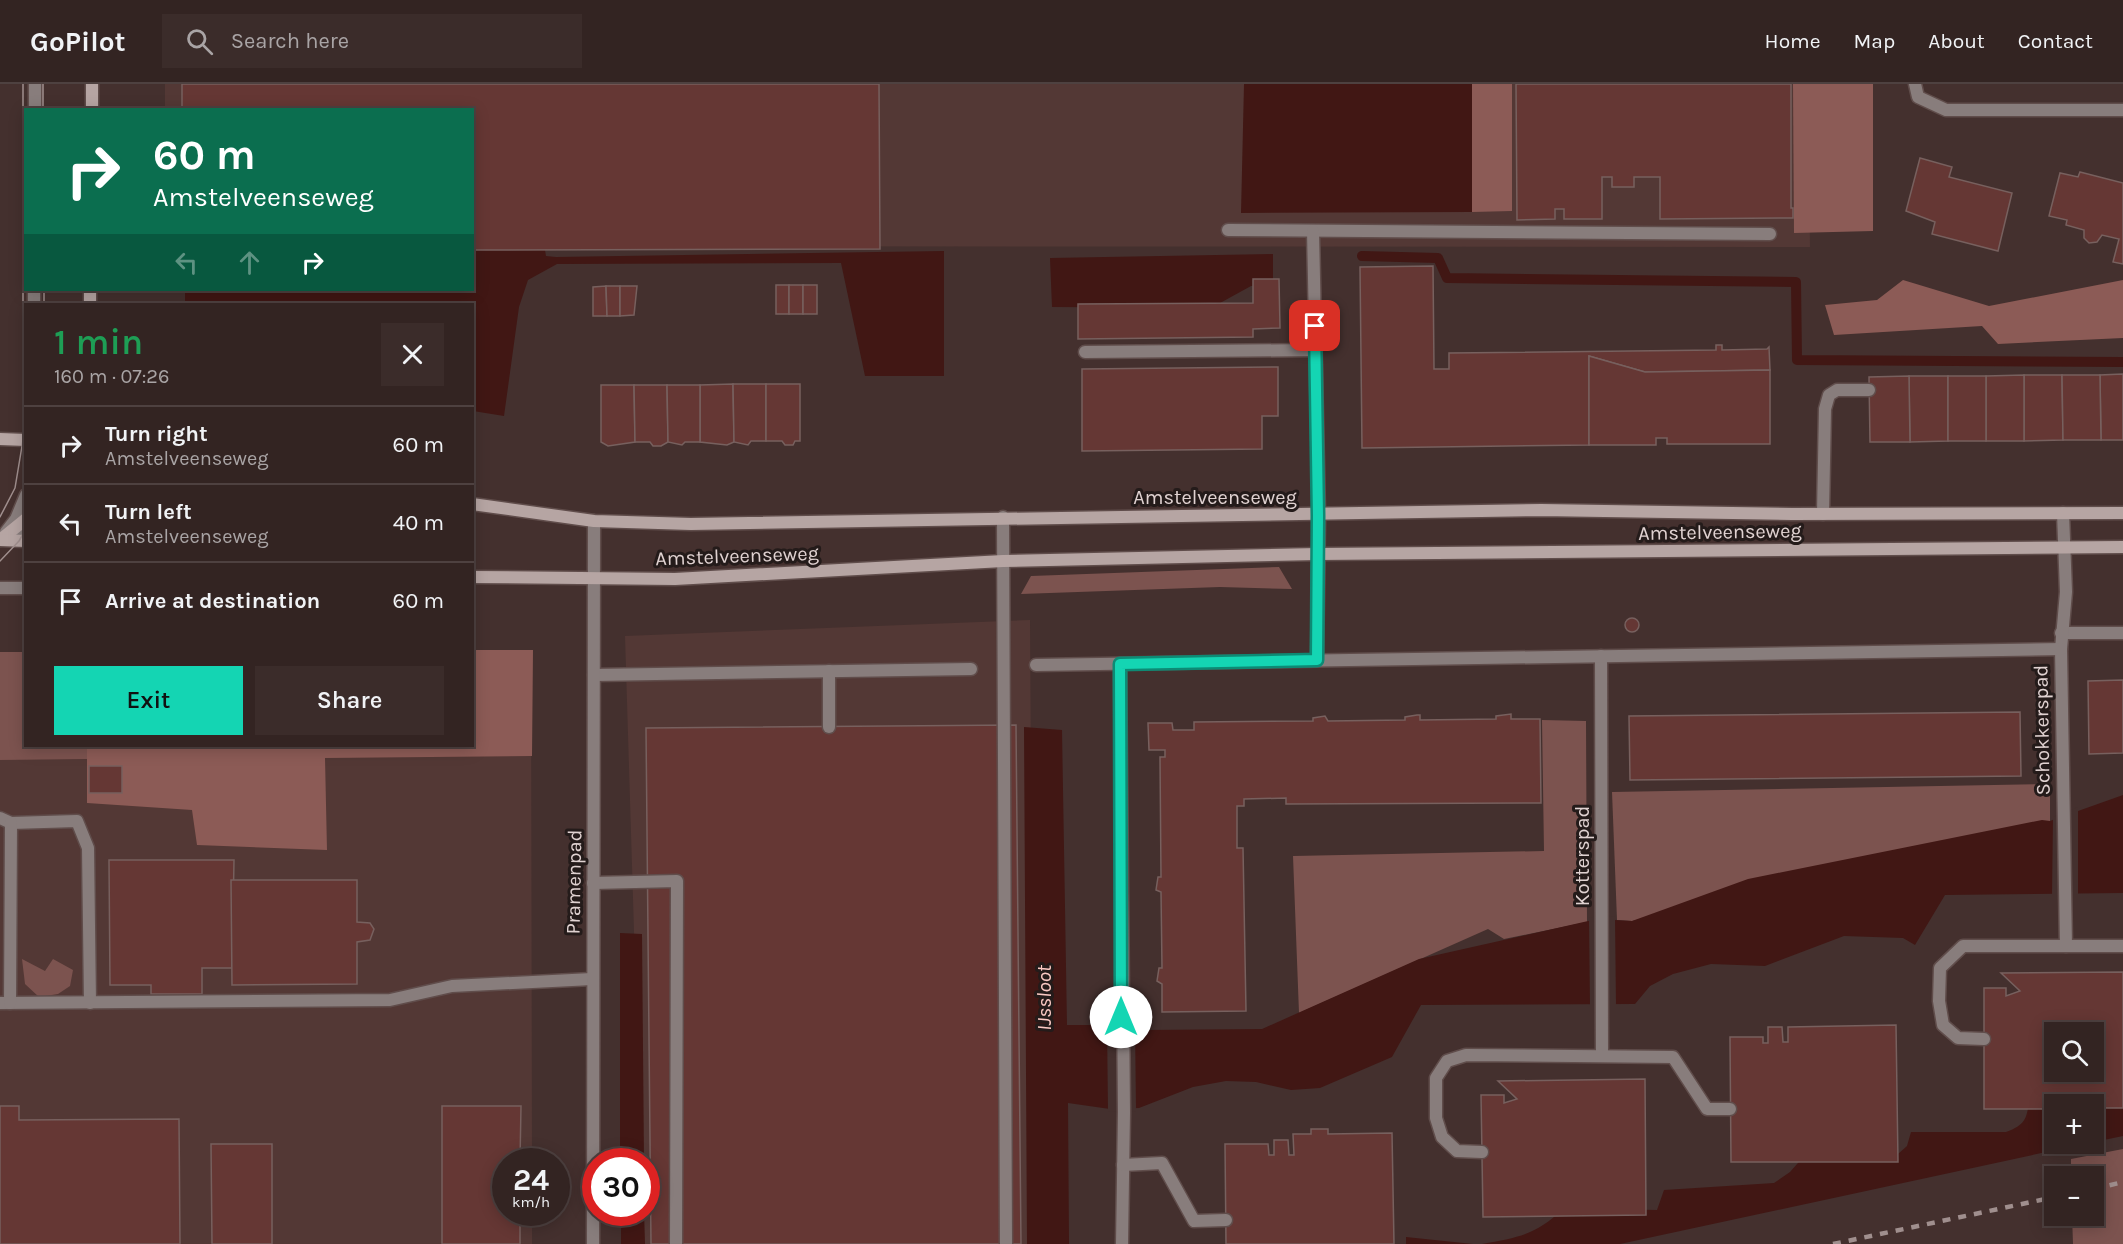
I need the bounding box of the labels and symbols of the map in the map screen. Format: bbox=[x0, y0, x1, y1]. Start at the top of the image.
pin bbox=[1289, 300, 1340, 351]
street label: Amstelveenseweg bbox=[1133, 486, 1297, 509]
street label: Amstelveenseweg bbox=[1638, 519, 1802, 545]
street label: Amstelveenseweg bbox=[655, 542, 819, 570]
street label: Schokkerspad bbox=[2029, 665, 2055, 795]
street label: Kotterspad bbox=[1571, 806, 1594, 906]
street label: Pramenpad bbox=[562, 829, 586, 935]
water label: IJssloot bbox=[1032, 964, 1056, 1031]
position arrow bbox=[1089, 985, 1153, 1049]
speed limit sign: 30 bbox=[582, 1148, 660, 1226]

